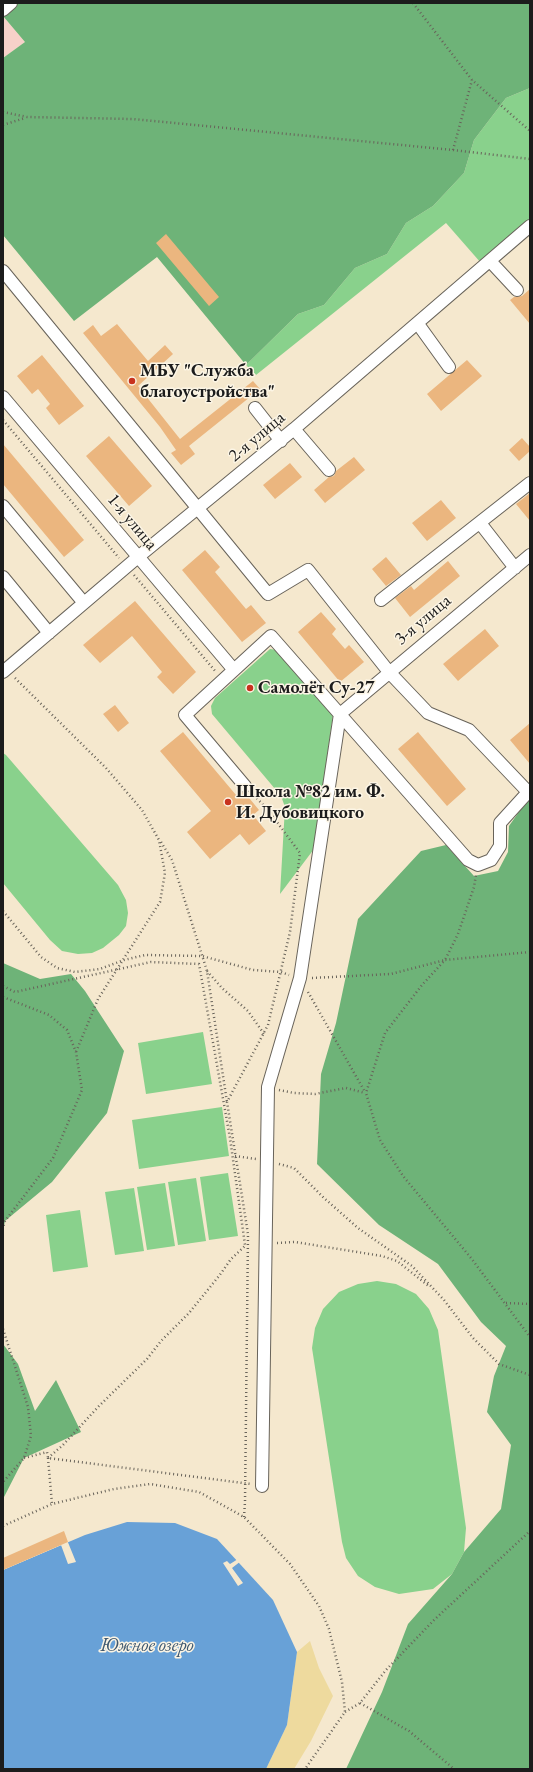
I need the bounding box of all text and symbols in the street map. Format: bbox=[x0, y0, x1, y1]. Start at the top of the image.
place label: МБУ "Служба благоустройства" bbox=[140, 360, 275, 402]
marker: МБУ "Служба благоустройства" bbox=[127, 376, 137, 386]
street label: 2-я улица bbox=[224, 407, 290, 467]
street label: 1-я улица bbox=[102, 489, 162, 555]
street label: 3-я улица bbox=[390, 590, 456, 650]
place label: Самолёт Су-27 bbox=[258, 677, 375, 699]
marker: Самолёт Су-27 bbox=[245, 683, 255, 693]
place label: Школа №82 им. Ф. И. Дубовицкого bbox=[236, 781, 385, 824]
marker: Школа №82 им. Ф. И. Дубовицкого bbox=[223, 797, 233, 807]
water label: Южное озеро bbox=[100, 1635, 194, 1657]

